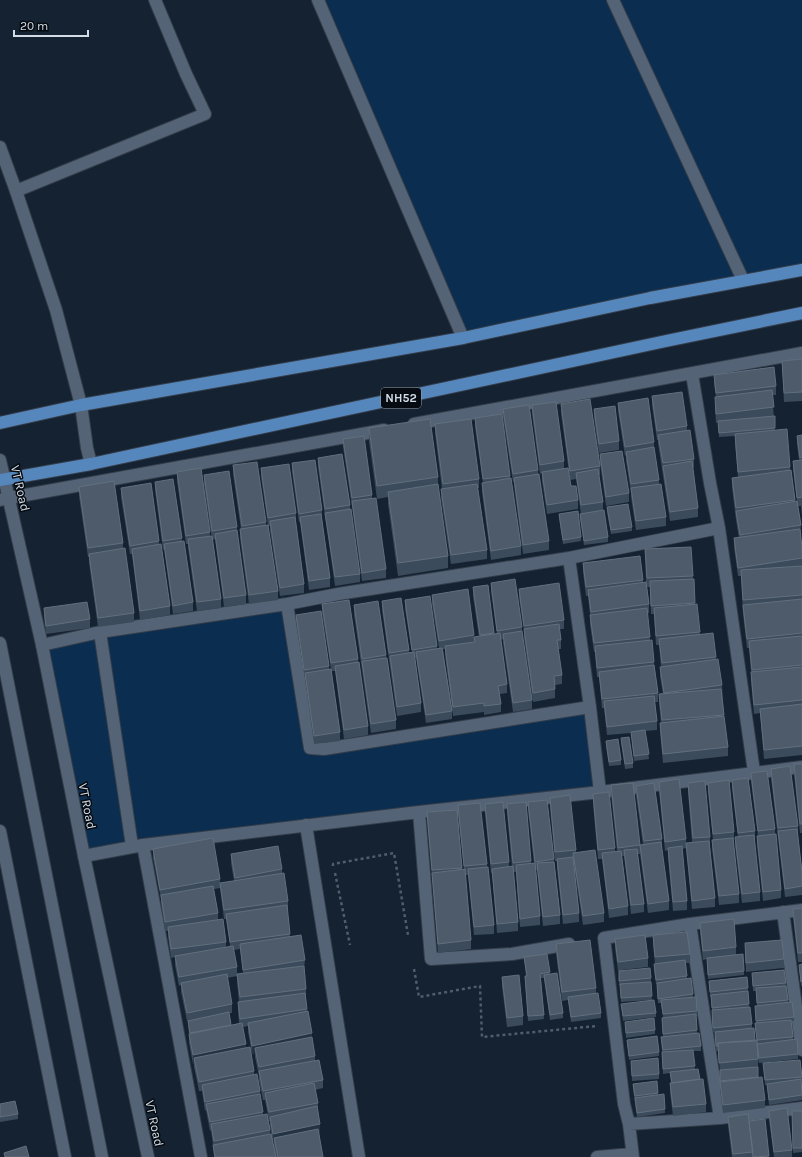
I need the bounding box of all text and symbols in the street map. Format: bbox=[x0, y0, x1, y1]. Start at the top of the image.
scale bar bbox=[14, 12, 88, 38]
text: 20 m bbox=[20, 19, 48, 33]
road number: NH52 bbox=[381, 388, 421, 408]
street label: VT Road bbox=[8, 464, 33, 513]
street label: VT Road bbox=[76, 782, 99, 831]
street label: VT Road bbox=[142, 1099, 167, 1148]

